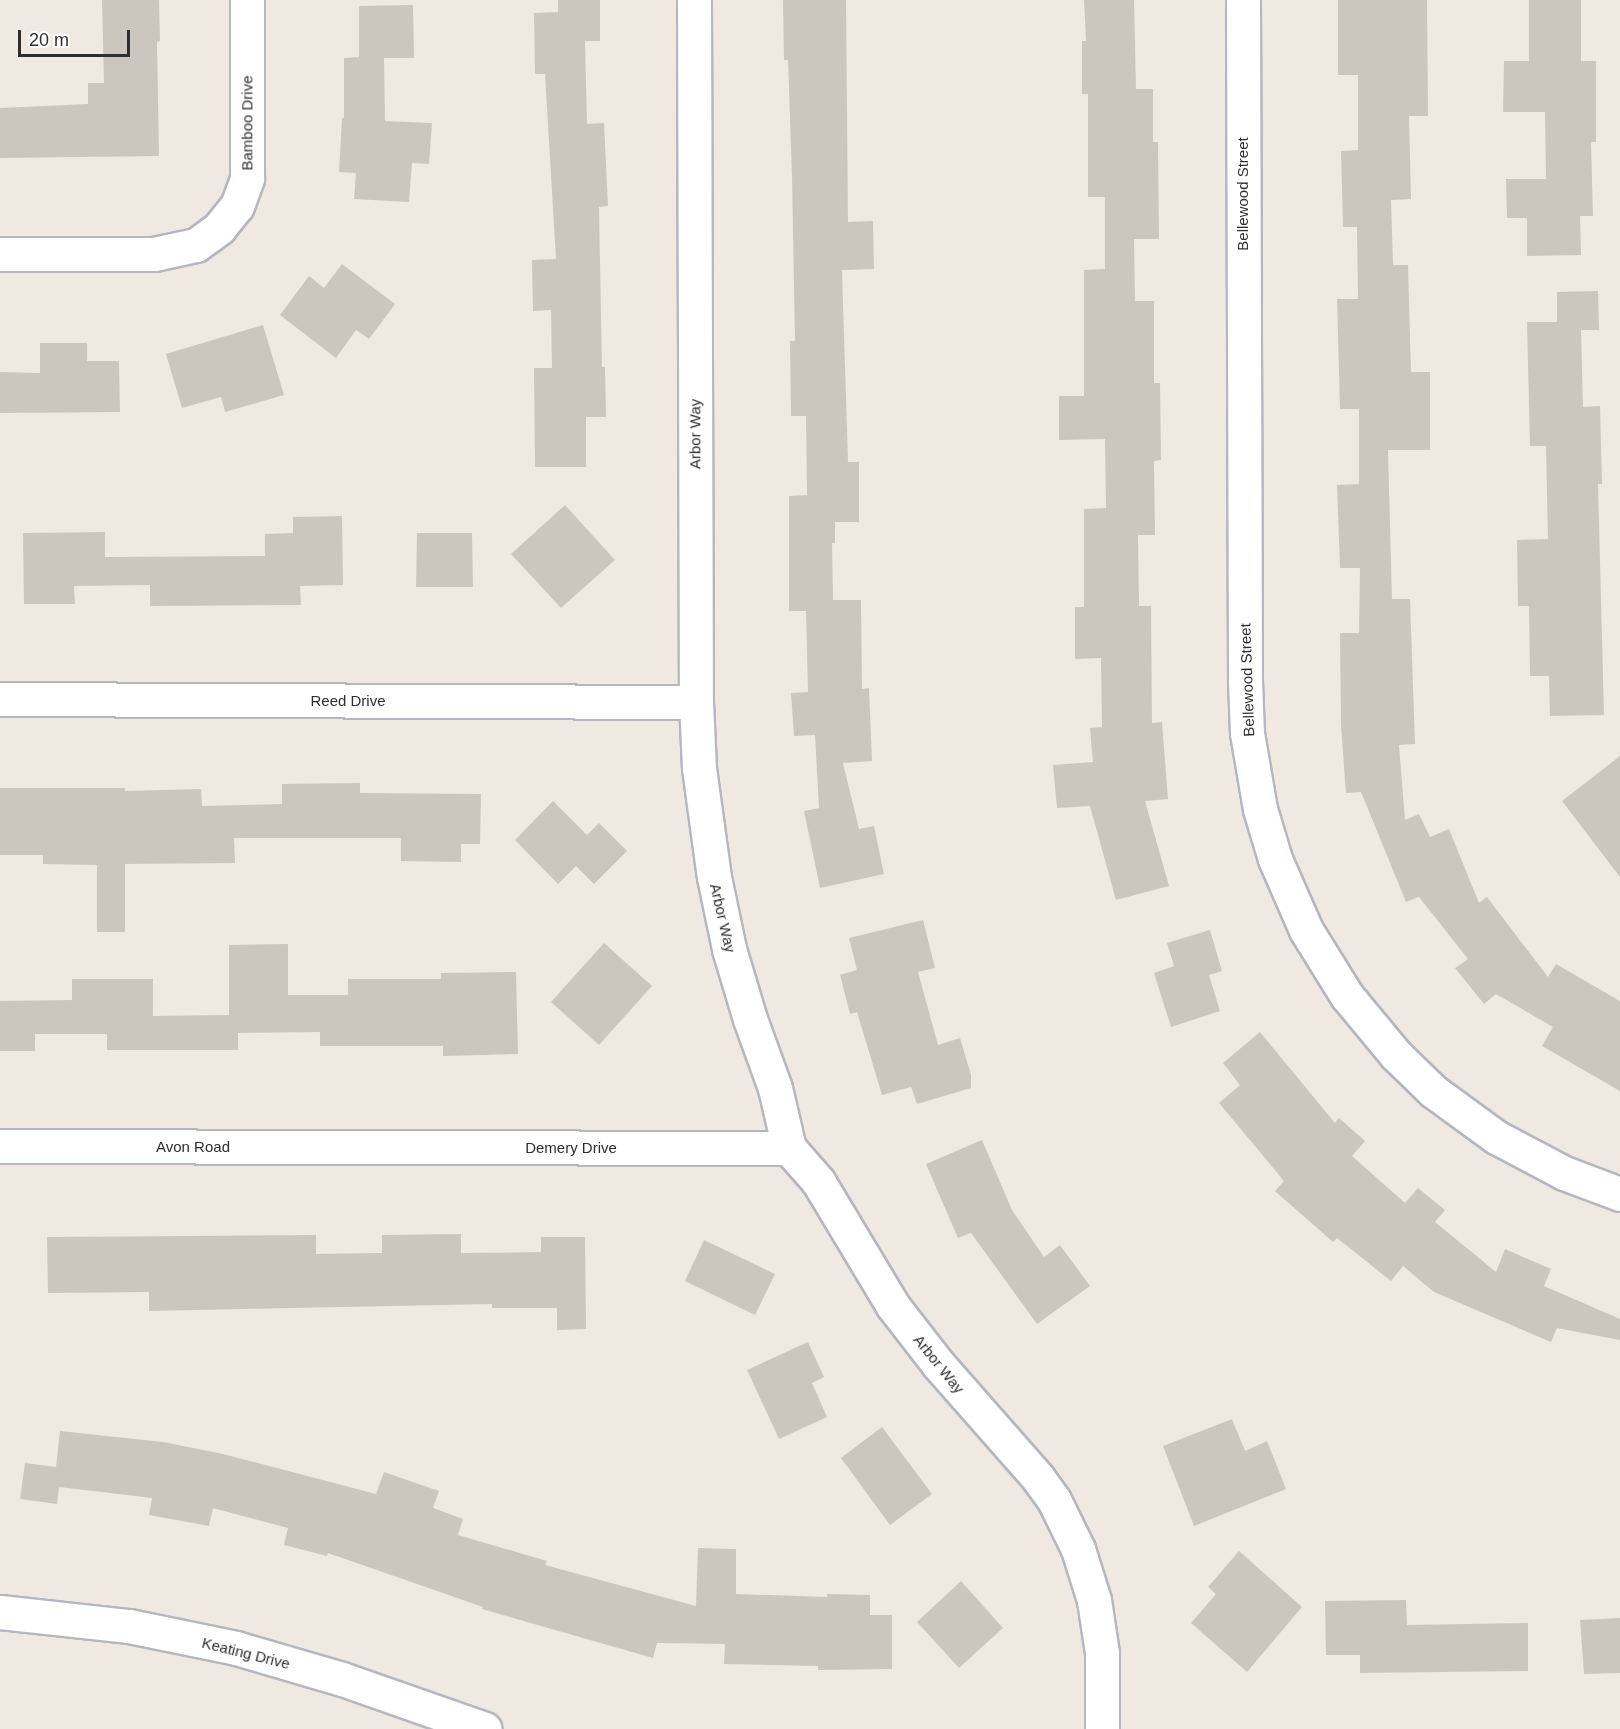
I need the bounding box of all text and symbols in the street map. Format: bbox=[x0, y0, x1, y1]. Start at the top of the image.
scale bar bbox=[21, 18, 134, 56]
text: 20 m bbox=[29, 30, 69, 50]
street label: Bamboo Drive bbox=[238, 75, 256, 171]
street label: Bellewood Street bbox=[1234, 137, 1252, 251]
street label: Arbor Way bbox=[686, 399, 704, 469]
street label: Bellewood Street bbox=[1236, 623, 1258, 737]
street label: Reed Drive bbox=[310, 692, 386, 710]
street label: Arbor Way bbox=[706, 882, 740, 954]
street label: Avon Road bbox=[156, 1138, 230, 1156]
street label: Demery Drive bbox=[525, 1139, 617, 1157]
street label: Arbor Way bbox=[910, 1331, 968, 1397]
street label: Keating Drive bbox=[200, 1633, 292, 1673]

